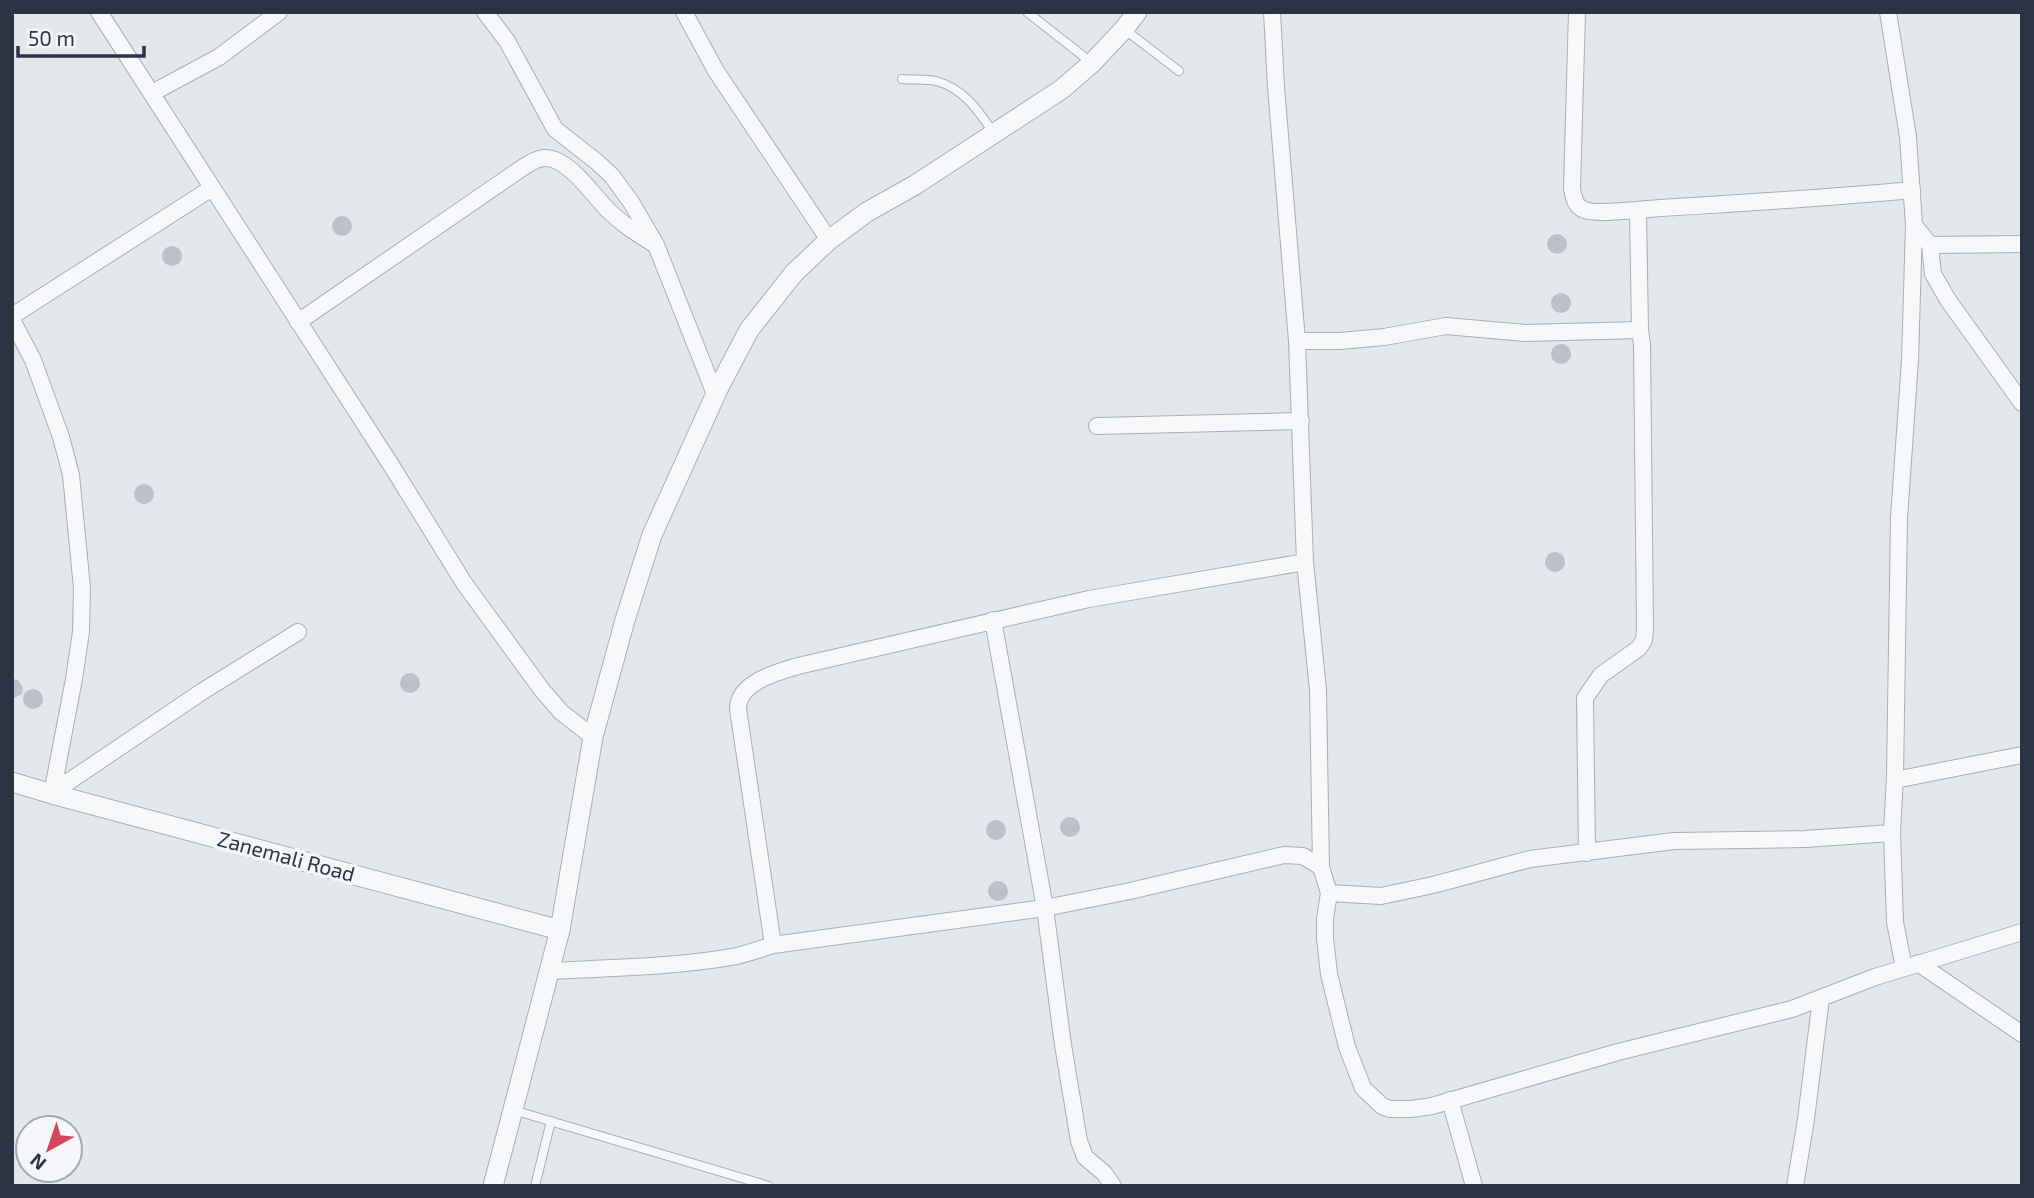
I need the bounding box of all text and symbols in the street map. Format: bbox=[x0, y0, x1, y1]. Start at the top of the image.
scale bar bbox=[18, 14, 144, 58]
text: 50 m bbox=[28, 25, 75, 50]
street label: Zanemali Road bbox=[215, 825, 358, 886]
north arrow bbox=[14, 1114, 84, 1184]
text: N bbox=[25, 1149, 50, 1176]

